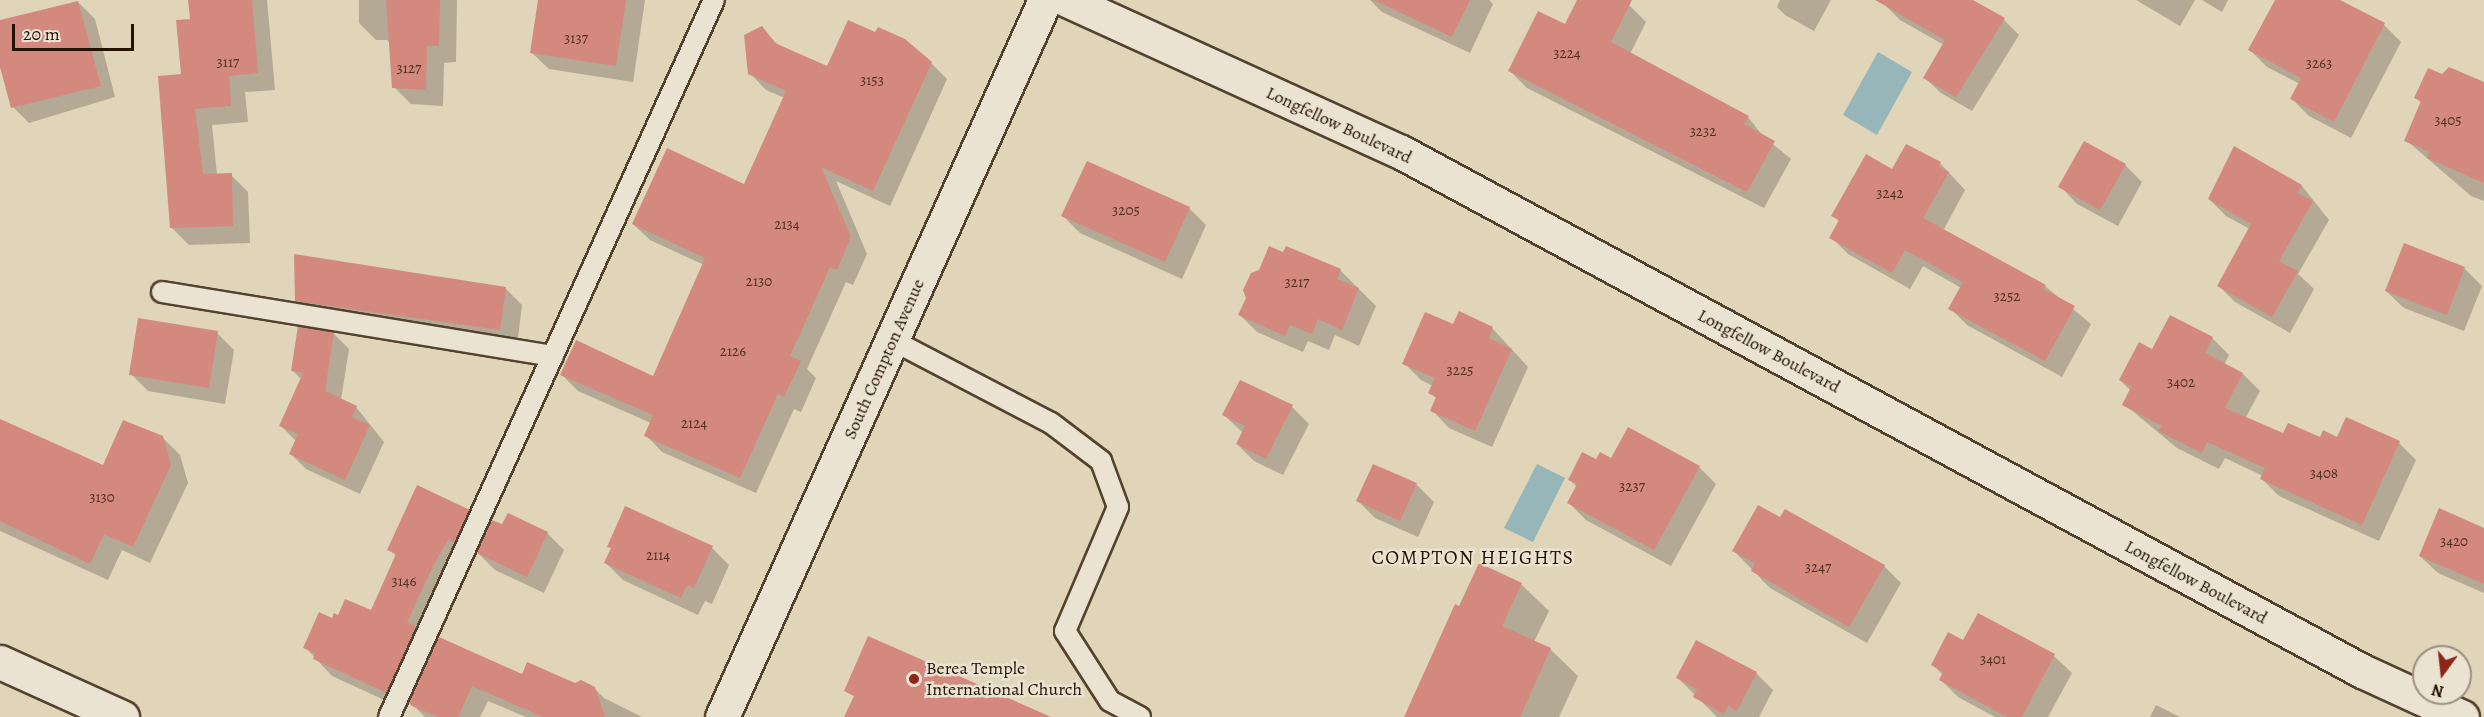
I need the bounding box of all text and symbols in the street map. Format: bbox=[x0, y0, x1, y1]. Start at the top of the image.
scale bar bbox=[15, 12, 136, 50]
text: 20 m bbox=[23, 22, 60, 46]
house number: 3137 bbox=[564, 30, 588, 48]
house number: 3224 bbox=[1553, 45, 1581, 63]
house number: 3117 bbox=[217, 54, 239, 72]
house number: 3263 bbox=[2306, 55, 2332, 73]
house number: 3127 bbox=[397, 60, 421, 78]
house number: 3153 bbox=[860, 72, 884, 90]
street label: Longfellow Boulevard bbox=[1263, 82, 1415, 168]
house number: 3405 bbox=[2434, 112, 2462, 130]
house number: 3232 bbox=[1690, 123, 1716, 141]
house number: 3242 bbox=[1876, 185, 1904, 203]
house number: 3205 bbox=[1112, 202, 1140, 220]
house number: 2134 bbox=[774, 216, 800, 234]
house number: 2130 bbox=[746, 273, 772, 291]
house number: 3217 bbox=[1285, 274, 1309, 292]
street label: South Compton Avenue bbox=[839, 275, 929, 443]
house number: 3252 bbox=[1994, 288, 2020, 306]
street label: Longfellow Boulevard bbox=[1694, 304, 1844, 398]
house number: 2126 bbox=[720, 343, 746, 361]
house number: 3225 bbox=[1447, 362, 1473, 380]
house number: 3402 bbox=[2167, 374, 2195, 392]
house number: 2124 bbox=[681, 415, 707, 433]
house number: 3408 bbox=[2310, 465, 2338, 483]
house number: 3237 bbox=[1619, 478, 1645, 496]
house number: 3130 bbox=[89, 489, 115, 507]
house number: 3420 bbox=[2440, 533, 2468, 551]
street label: Longfellow Boulevard bbox=[2121, 535, 2271, 629]
district label: COMPTON HEIGHTS bbox=[1371, 545, 1575, 569]
house number: 2114 bbox=[646, 547, 670, 565]
house number: 3247 bbox=[1805, 559, 1831, 577]
house number: 3146 bbox=[391, 573, 417, 591]
north arrow bbox=[2412, 645, 2472, 705]
house number: 3401 bbox=[1980, 651, 2006, 669]
place label: Berea Temple International Church bbox=[926, 658, 1082, 700]
marker: Berea Temple International Church bbox=[907, 672, 921, 686]
text: N bbox=[2429, 678, 2446, 703]

